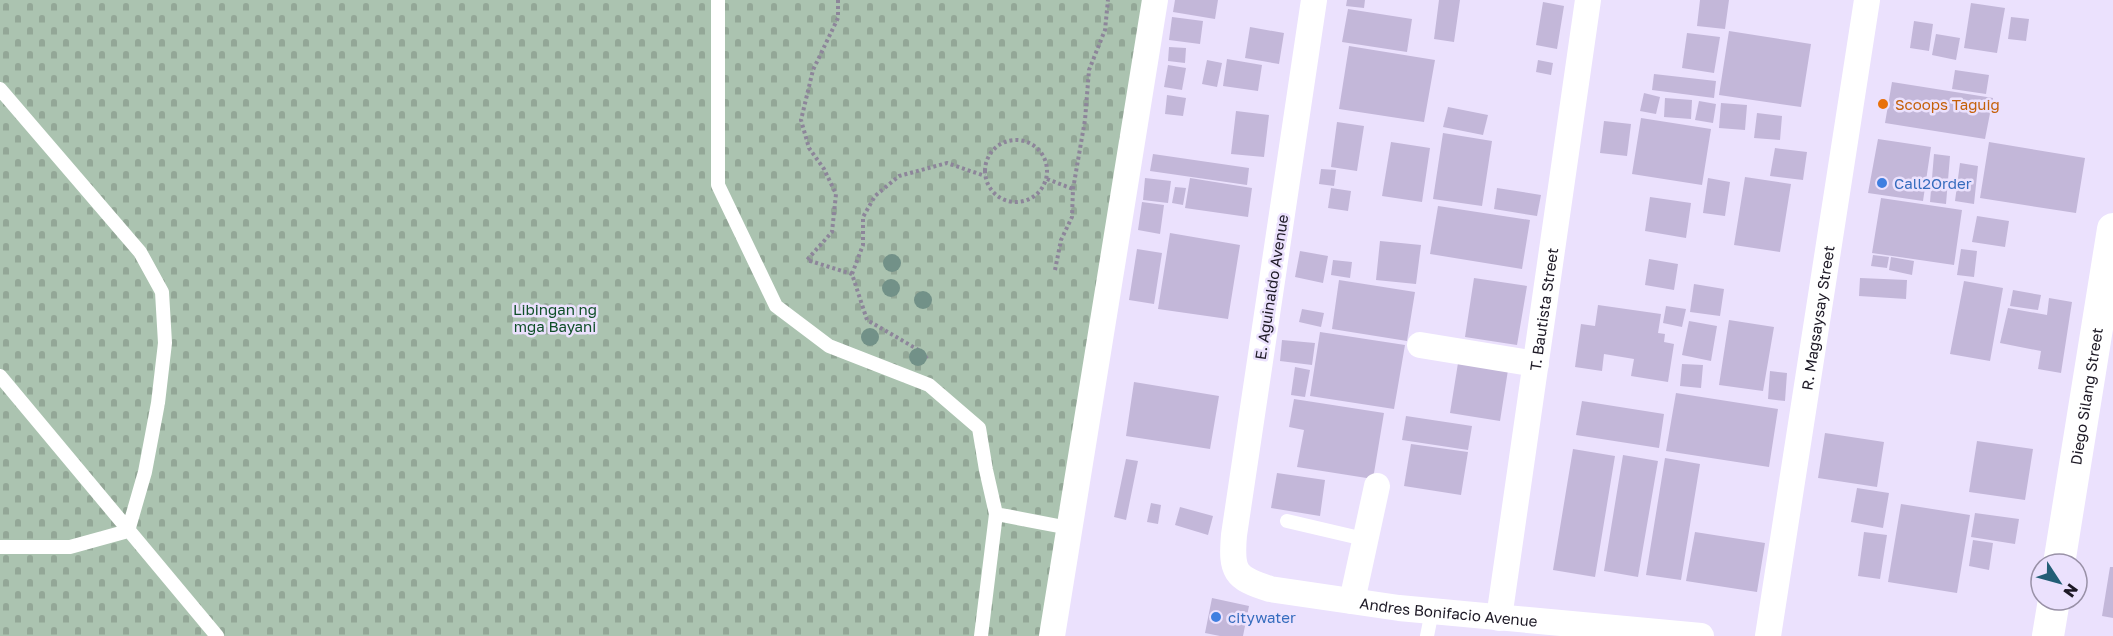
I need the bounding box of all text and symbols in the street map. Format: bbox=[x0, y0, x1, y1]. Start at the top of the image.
place label: Scoops Taguig bbox=[1895, 95, 2000, 113]
marker: Scoops Taguig bbox=[1876, 97, 1890, 111]
place label: Call2Order bbox=[1894, 174, 1972, 192]
marker: Call2Order bbox=[1875, 176, 1889, 190]
street label: E. Aguinaldo Avenue bbox=[1251, 213, 1291, 361]
street label: R. Magsaysay Street bbox=[1797, 244, 1838, 392]
street label: T. Bautista Street bbox=[1526, 246, 1561, 372]
park label: Libingan ng mga Bayani bbox=[513, 300, 597, 335]
street label: Diego Silang Street bbox=[2066, 326, 2106, 466]
north arrow bbox=[2029, 552, 2089, 612]
text: N bbox=[2059, 580, 2083, 602]
street label: Andres Bonifacio Avenue bbox=[1359, 593, 1539, 630]
place label: citywater bbox=[1228, 608, 1296, 626]
marker: citywater bbox=[1209, 610, 1223, 624]

